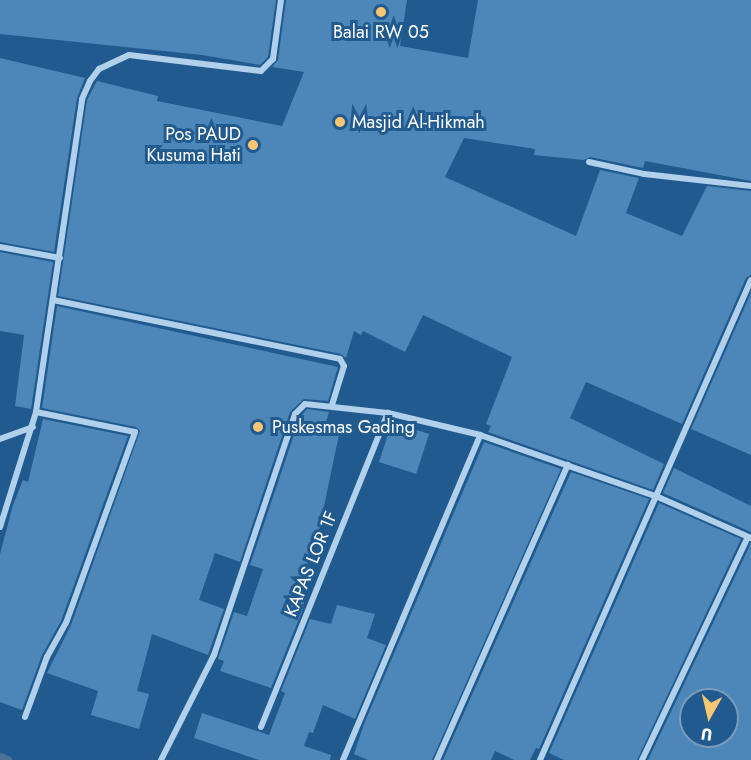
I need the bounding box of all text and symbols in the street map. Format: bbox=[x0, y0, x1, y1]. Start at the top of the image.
marker: Balai RW 05 bbox=[374, 5, 388, 19]
place label: Balai RW 05 bbox=[333, 21, 429, 43]
place label: Masjid Al-Hikmah bbox=[352, 111, 485, 133]
marker: Masjid Al-Hikmah bbox=[333, 115, 347, 129]
place label: Pos PAUD Kusuma Hati bbox=[147, 124, 241, 166]
marker: Pos PAUD Kusuma Hati bbox=[246, 138, 260, 152]
place label: Puskesmas Gading bbox=[272, 416, 415, 438]
marker: Puskesmas Gading bbox=[249, 418, 267, 436]
street label: KAPAS LOR 1F bbox=[280, 508, 342, 620]
north arrow bbox=[679, 688, 739, 748]
text: U bbox=[700, 722, 714, 747]

